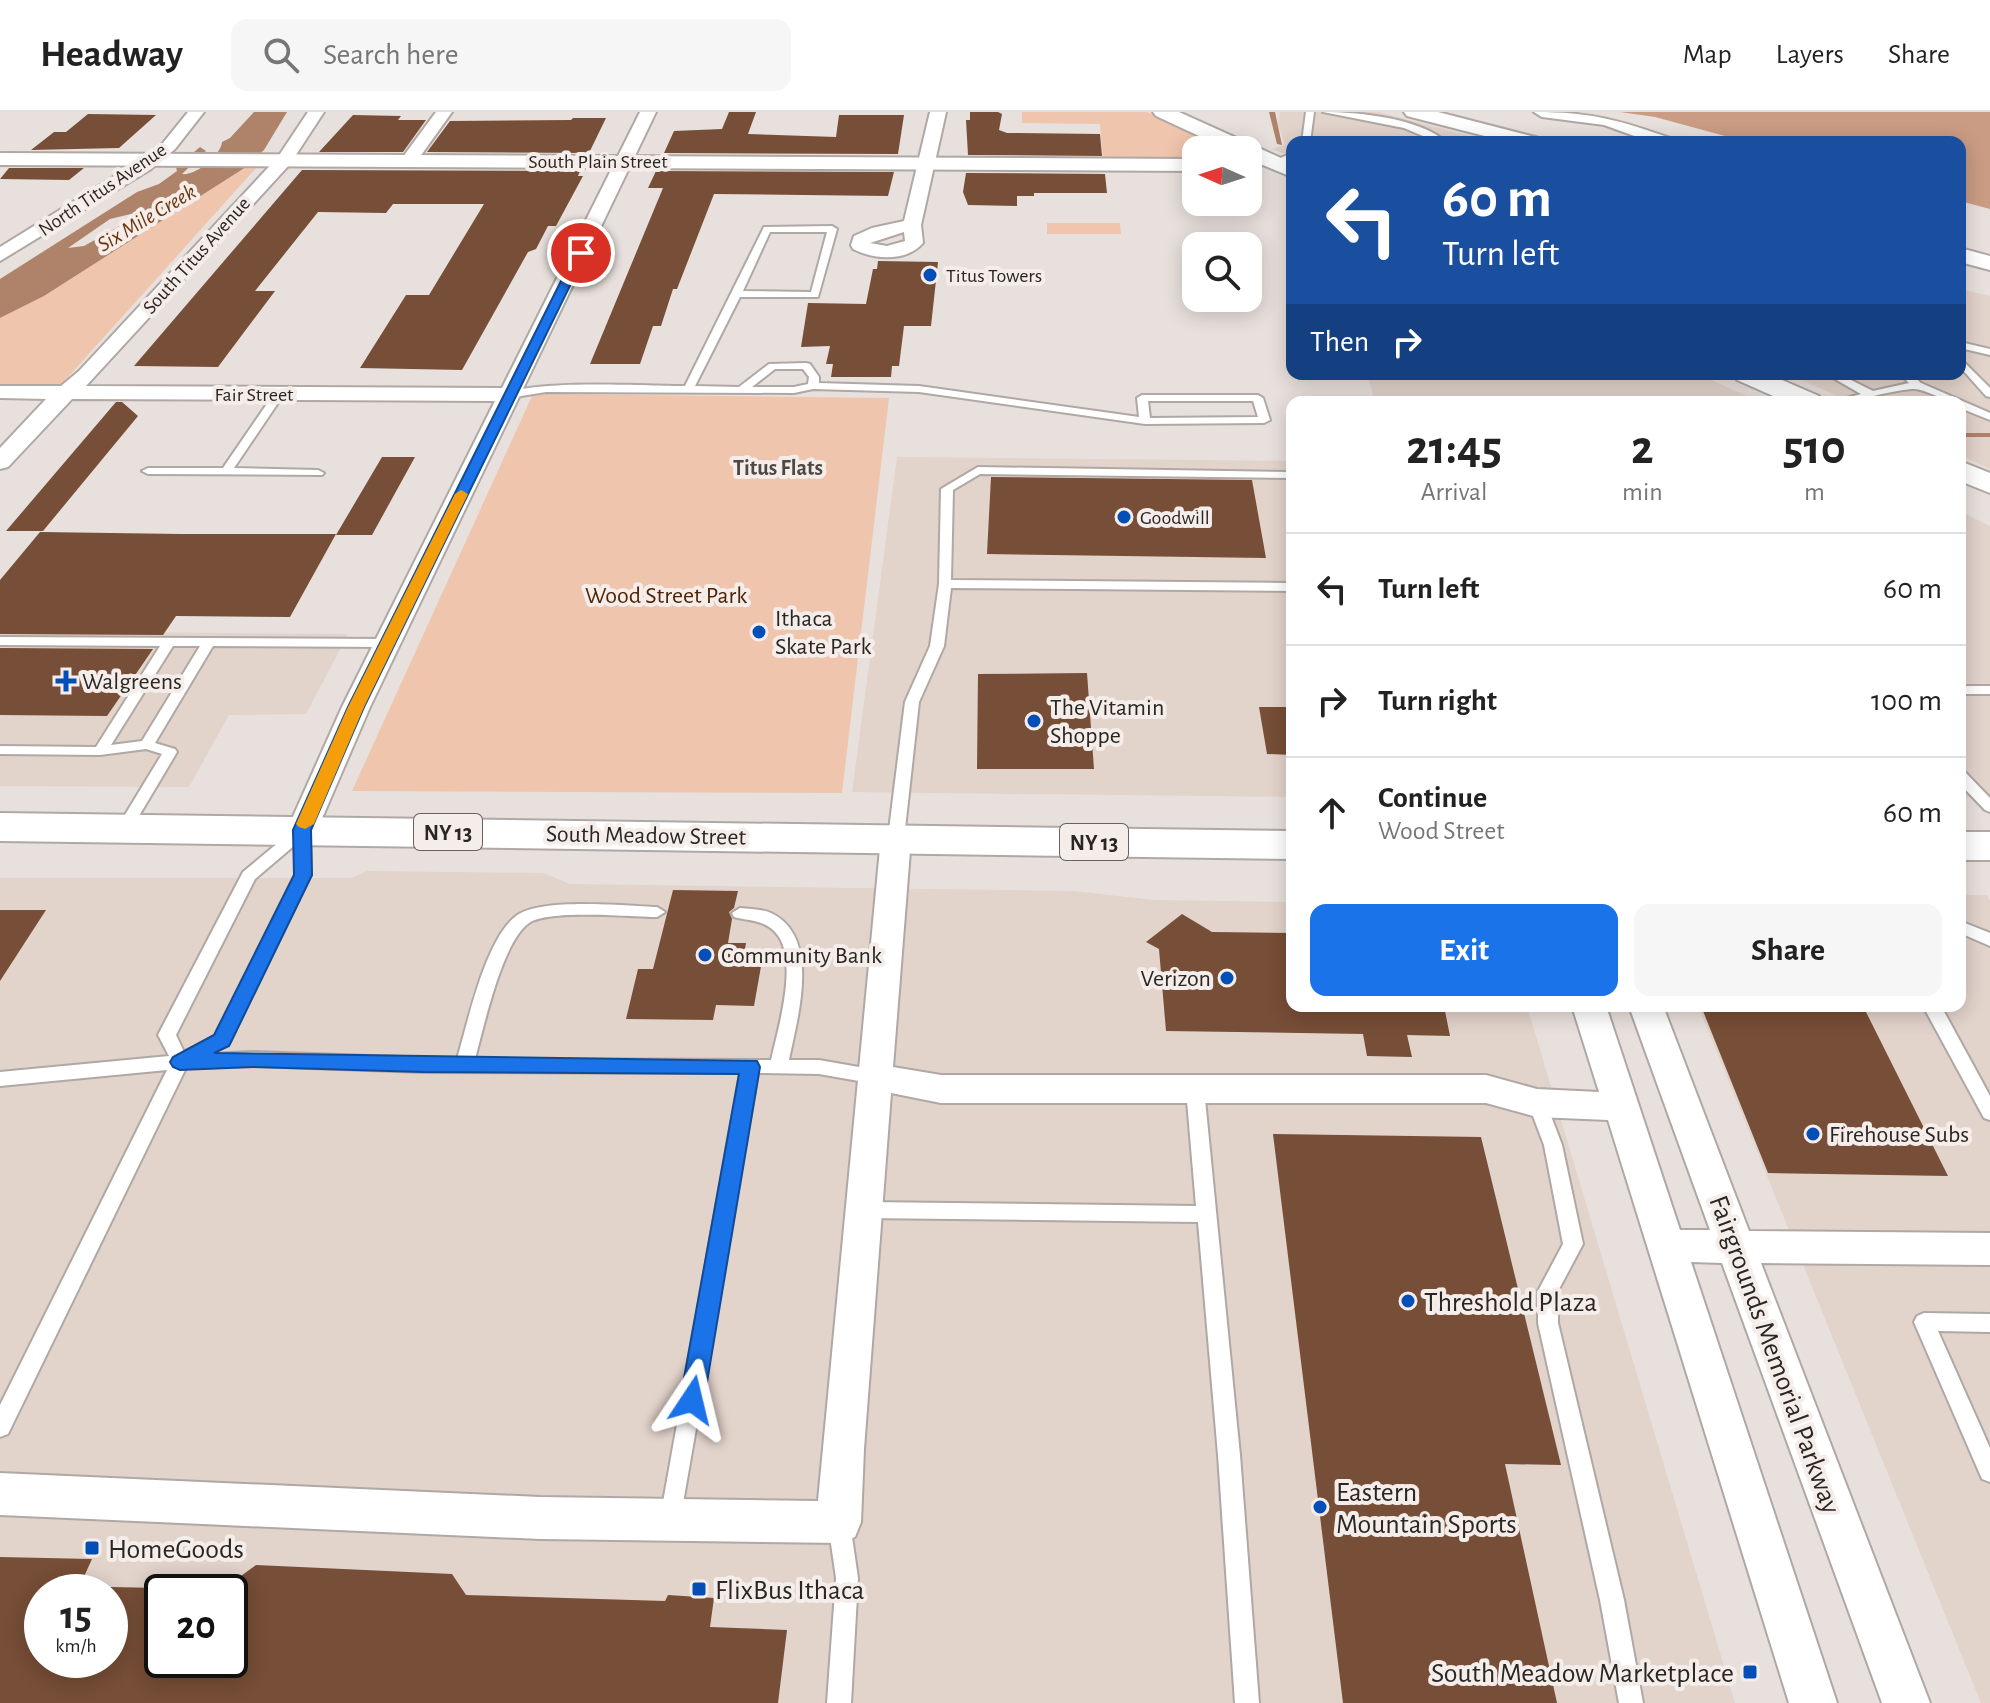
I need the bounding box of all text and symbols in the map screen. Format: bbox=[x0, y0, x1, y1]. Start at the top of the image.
search box bbox=[231, 19, 791, 91]
icon: search bbox=[259, 33, 303, 77]
text: Headway bbox=[40, 36, 183, 74]
text: Search here bbox=[323, 40, 459, 70]
text: Map bbox=[1683, 41, 1732, 69]
text: Layers bbox=[1776, 41, 1844, 69]
text: Share bbox=[1888, 41, 1950, 69]
north arrow bbox=[1182, 136, 1262, 216]
map controls bbox=[1182, 136, 1262, 312]
street label: North Titus Avenue bbox=[35, 140, 170, 240]
street label: South Plain Street bbox=[528, 152, 668, 172]
icon: left bbox=[1310, 168, 1414, 272]
text: 60 m bbox=[1442, 171, 1552, 227]
water label: Six Mile Creek bbox=[94, 180, 200, 256]
street label: South Titus Avenue bbox=[139, 193, 254, 318]
pin bbox=[547, 219, 615, 287]
icon: arrive bbox=[559, 231, 603, 275]
button: search bbox=[1182, 232, 1262, 312]
text: Turn left bbox=[1442, 236, 1559, 272]
marker: Titus Towers bbox=[921, 266, 939, 284]
place label: Titus Towers bbox=[946, 266, 1042, 286]
icon: right bbox=[1385, 320, 1429, 364]
text: Then bbox=[1310, 327, 1369, 357]
street label: Fair Street bbox=[214, 385, 294, 405]
text: 21:45 bbox=[1406, 425, 1502, 473]
text: 2 bbox=[1631, 425, 1654, 473]
text: 510 bbox=[1783, 425, 1846, 473]
district label: Titus Flats bbox=[733, 457, 823, 479]
text: Arrival bbox=[1421, 479, 1487, 505]
text: min bbox=[1622, 479, 1663, 505]
text: m bbox=[1804, 479, 1825, 505]
marker: Goodwill bbox=[1115, 508, 1133, 526]
place label: Goodwill bbox=[1140, 508, 1210, 528]
icon: left bbox=[1310, 567, 1354, 611]
text: Turn left bbox=[1378, 574, 1479, 604]
text: 60 m bbox=[1883, 574, 1942, 604]
park label: Wood Street Park bbox=[585, 584, 747, 608]
place label: Ithaca Skate Park bbox=[775, 607, 871, 659]
marker: Ithaca Skate Park bbox=[750, 623, 768, 641]
place label: Walgreens bbox=[82, 670, 182, 694]
marker: Walgreens bbox=[57, 672, 75, 690]
icon: right bbox=[1310, 679, 1354, 723]
text: Turn right bbox=[1378, 686, 1497, 716]
text: 100 m bbox=[1871, 686, 1942, 716]
place label: The Vitamin Shoppe bbox=[1050, 696, 1164, 748]
marker: The Vitamin Shoppe bbox=[1025, 712, 1043, 730]
text: Continue bbox=[1378, 783, 1487, 813]
icon: ahead bbox=[1310, 791, 1354, 835]
text: 60 m bbox=[1883, 798, 1942, 828]
road number: NY 13 bbox=[414, 814, 482, 850]
text: Wood Street bbox=[1378, 818, 1505, 844]
street label: South Meadow Street bbox=[546, 822, 747, 850]
road number: NY 13 bbox=[1060, 824, 1128, 860]
button: Exit bbox=[1310, 904, 1618, 996]
button: Share bbox=[1634, 904, 1942, 996]
place label: Community Bank bbox=[721, 944, 882, 968]
marker: Community Bank bbox=[696, 946, 714, 964]
place label: Verizon bbox=[1140, 967, 1211, 991]
marker: Verizon bbox=[1218, 969, 1236, 987]
place label: Firehouse Subs bbox=[1829, 1123, 1969, 1147]
marker: Firehouse Subs bbox=[1804, 1125, 1822, 1143]
street label: Fairgrounds Memorial Parkway bbox=[1703, 1192, 1845, 1518]
place label: Threshold Plaza bbox=[1424, 1289, 1597, 1317]
marker: Threshold Plaza bbox=[1399, 1292, 1417, 1310]
position arrow bbox=[650, 1358, 734, 1442]
place label: Eastern Mountain Sports bbox=[1336, 1479, 1517, 1539]
marker: Eastern Mountain Sports bbox=[1311, 1498, 1329, 1516]
place label: HomeGoods bbox=[108, 1536, 244, 1564]
marker: HomeGoods bbox=[83, 1539, 101, 1557]
speed limit sign: 20 bbox=[144, 1574, 248, 1678]
place label: FlixBus Ithaca bbox=[715, 1577, 864, 1605]
marker: FlixBus Ithaca bbox=[690, 1580, 708, 1598]
text: 15 bbox=[60, 1596, 92, 1636]
text: km/h bbox=[55, 1636, 97, 1656]
place label: South Meadow Marketplace bbox=[1431, 1660, 1734, 1688]
marker: South Meadow Marketplace bbox=[1741, 1663, 1759, 1681]

